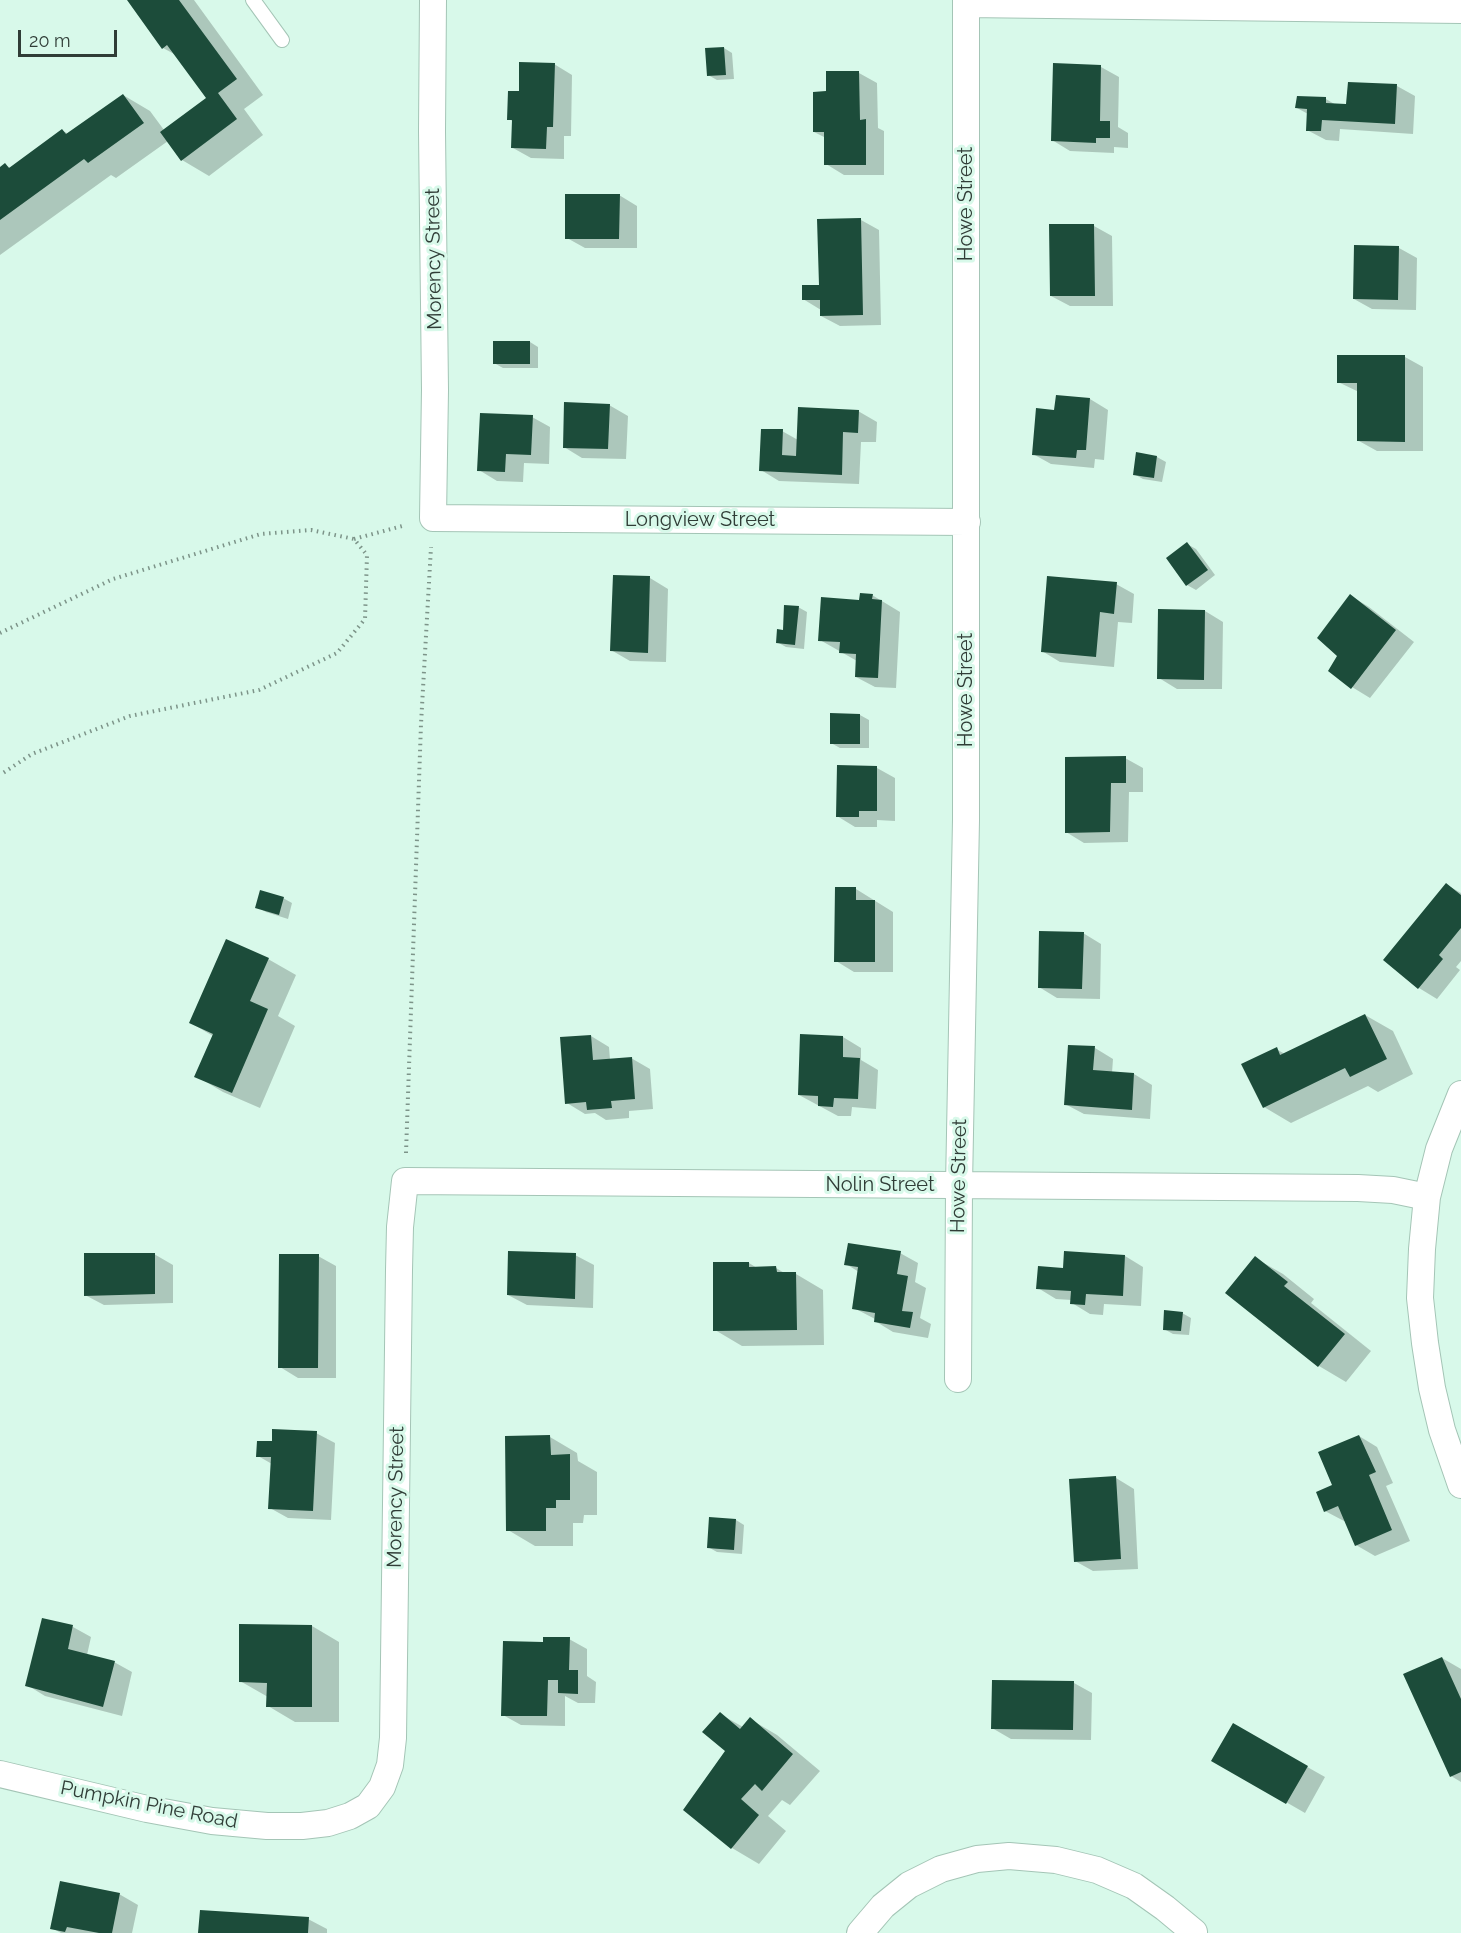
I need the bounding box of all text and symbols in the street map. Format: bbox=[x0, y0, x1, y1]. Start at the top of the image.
scale bar bbox=[21, 18, 120, 56]
text: 20 m bbox=[29, 30, 71, 51]
street label: Howe Street bbox=[954, 147, 978, 261]
street label: Morency Street bbox=[421, 188, 447, 330]
street label: Longview Street bbox=[625, 508, 775, 532]
street label: Howe Street bbox=[954, 633, 978, 747]
street label: Howe Street bbox=[946, 1119, 972, 1233]
street label: Nolin Street bbox=[825, 1173, 935, 1197]
street label: Morency Street bbox=[383, 1426, 409, 1568]
street label: Pumpkin Pine Road bbox=[58, 1776, 240, 1834]

